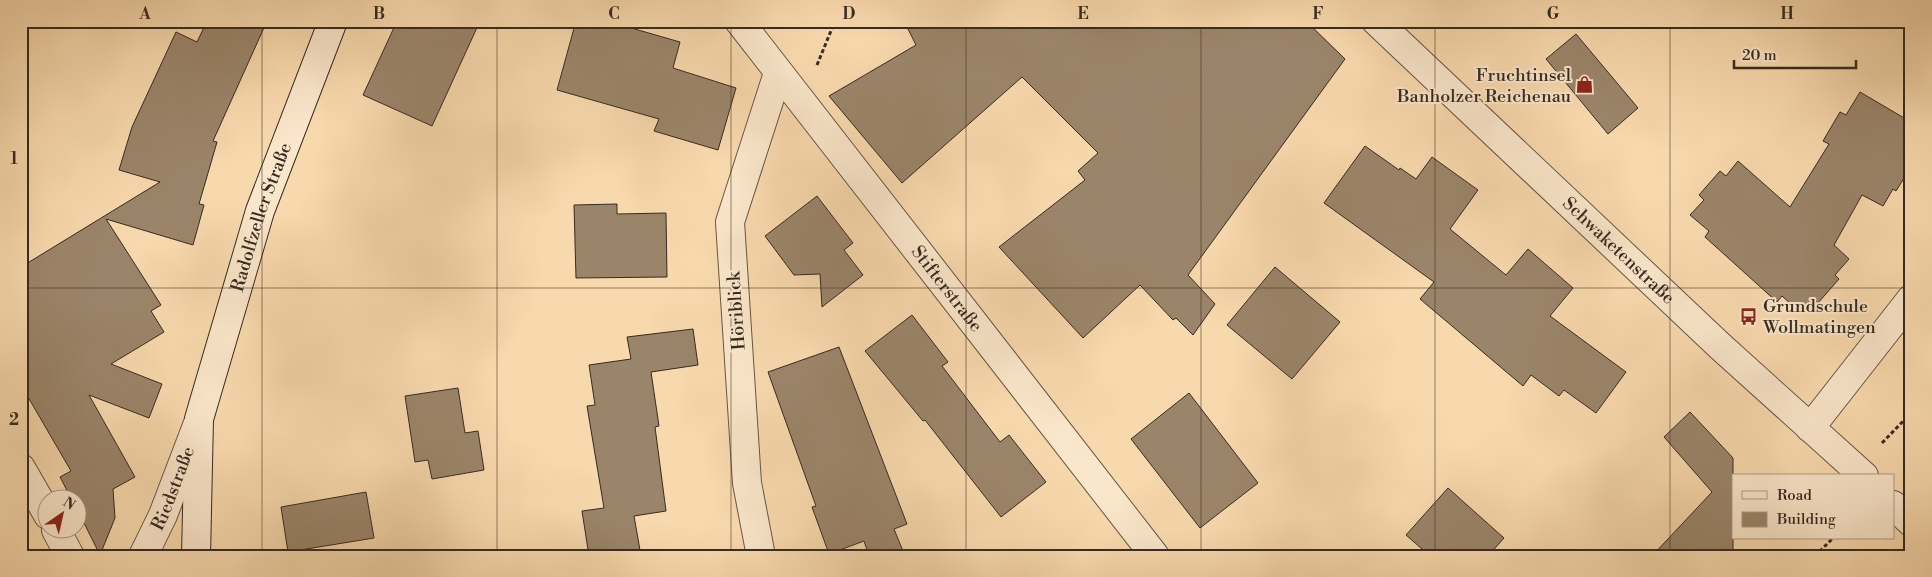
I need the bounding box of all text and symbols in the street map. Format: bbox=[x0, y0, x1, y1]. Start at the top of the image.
text: A bbox=[138, 4, 151, 24]
text: B bbox=[373, 4, 385, 24]
text: C bbox=[608, 4, 620, 24]
text: D bbox=[843, 4, 856, 24]
text: E bbox=[1077, 4, 1089, 24]
text: F bbox=[1312, 4, 1324, 24]
text: G bbox=[1547, 4, 1560, 24]
text: H bbox=[1780, 4, 1794, 24]
scale bar bbox=[1734, 38, 1857, 70]
text: 20 m bbox=[1742, 46, 1777, 65]
place label: Fruchtinsel Banholzer Reichenau bbox=[1396, 64, 1572, 108]
shop icon: Fruchtinsel Banholzer Reichenau bbox=[1575, 75, 1595, 95]
street label: Radolfzeller Straße bbox=[226, 140, 297, 295]
text: 1 bbox=[10, 149, 18, 169]
street label: Schwaketenstraße bbox=[1557, 192, 1680, 309]
street label: Stifterstraße bbox=[906, 241, 988, 337]
street label: Höriblick bbox=[722, 269, 751, 351]
place label: Grundschule Wollmatingen bbox=[1762, 295, 1876, 339]
bus stop icon: Grundschule Wollmatingen bbox=[1739, 306, 1759, 326]
text: 2 bbox=[9, 410, 19, 430]
street label: Riedstraße bbox=[146, 443, 200, 534]
legend bbox=[1732, 474, 1894, 540]
text: Road bbox=[1777, 486, 1812, 505]
north arrow bbox=[38, 490, 88, 540]
text: N bbox=[59, 493, 78, 515]
text: Building bbox=[1776, 510, 1836, 529]

